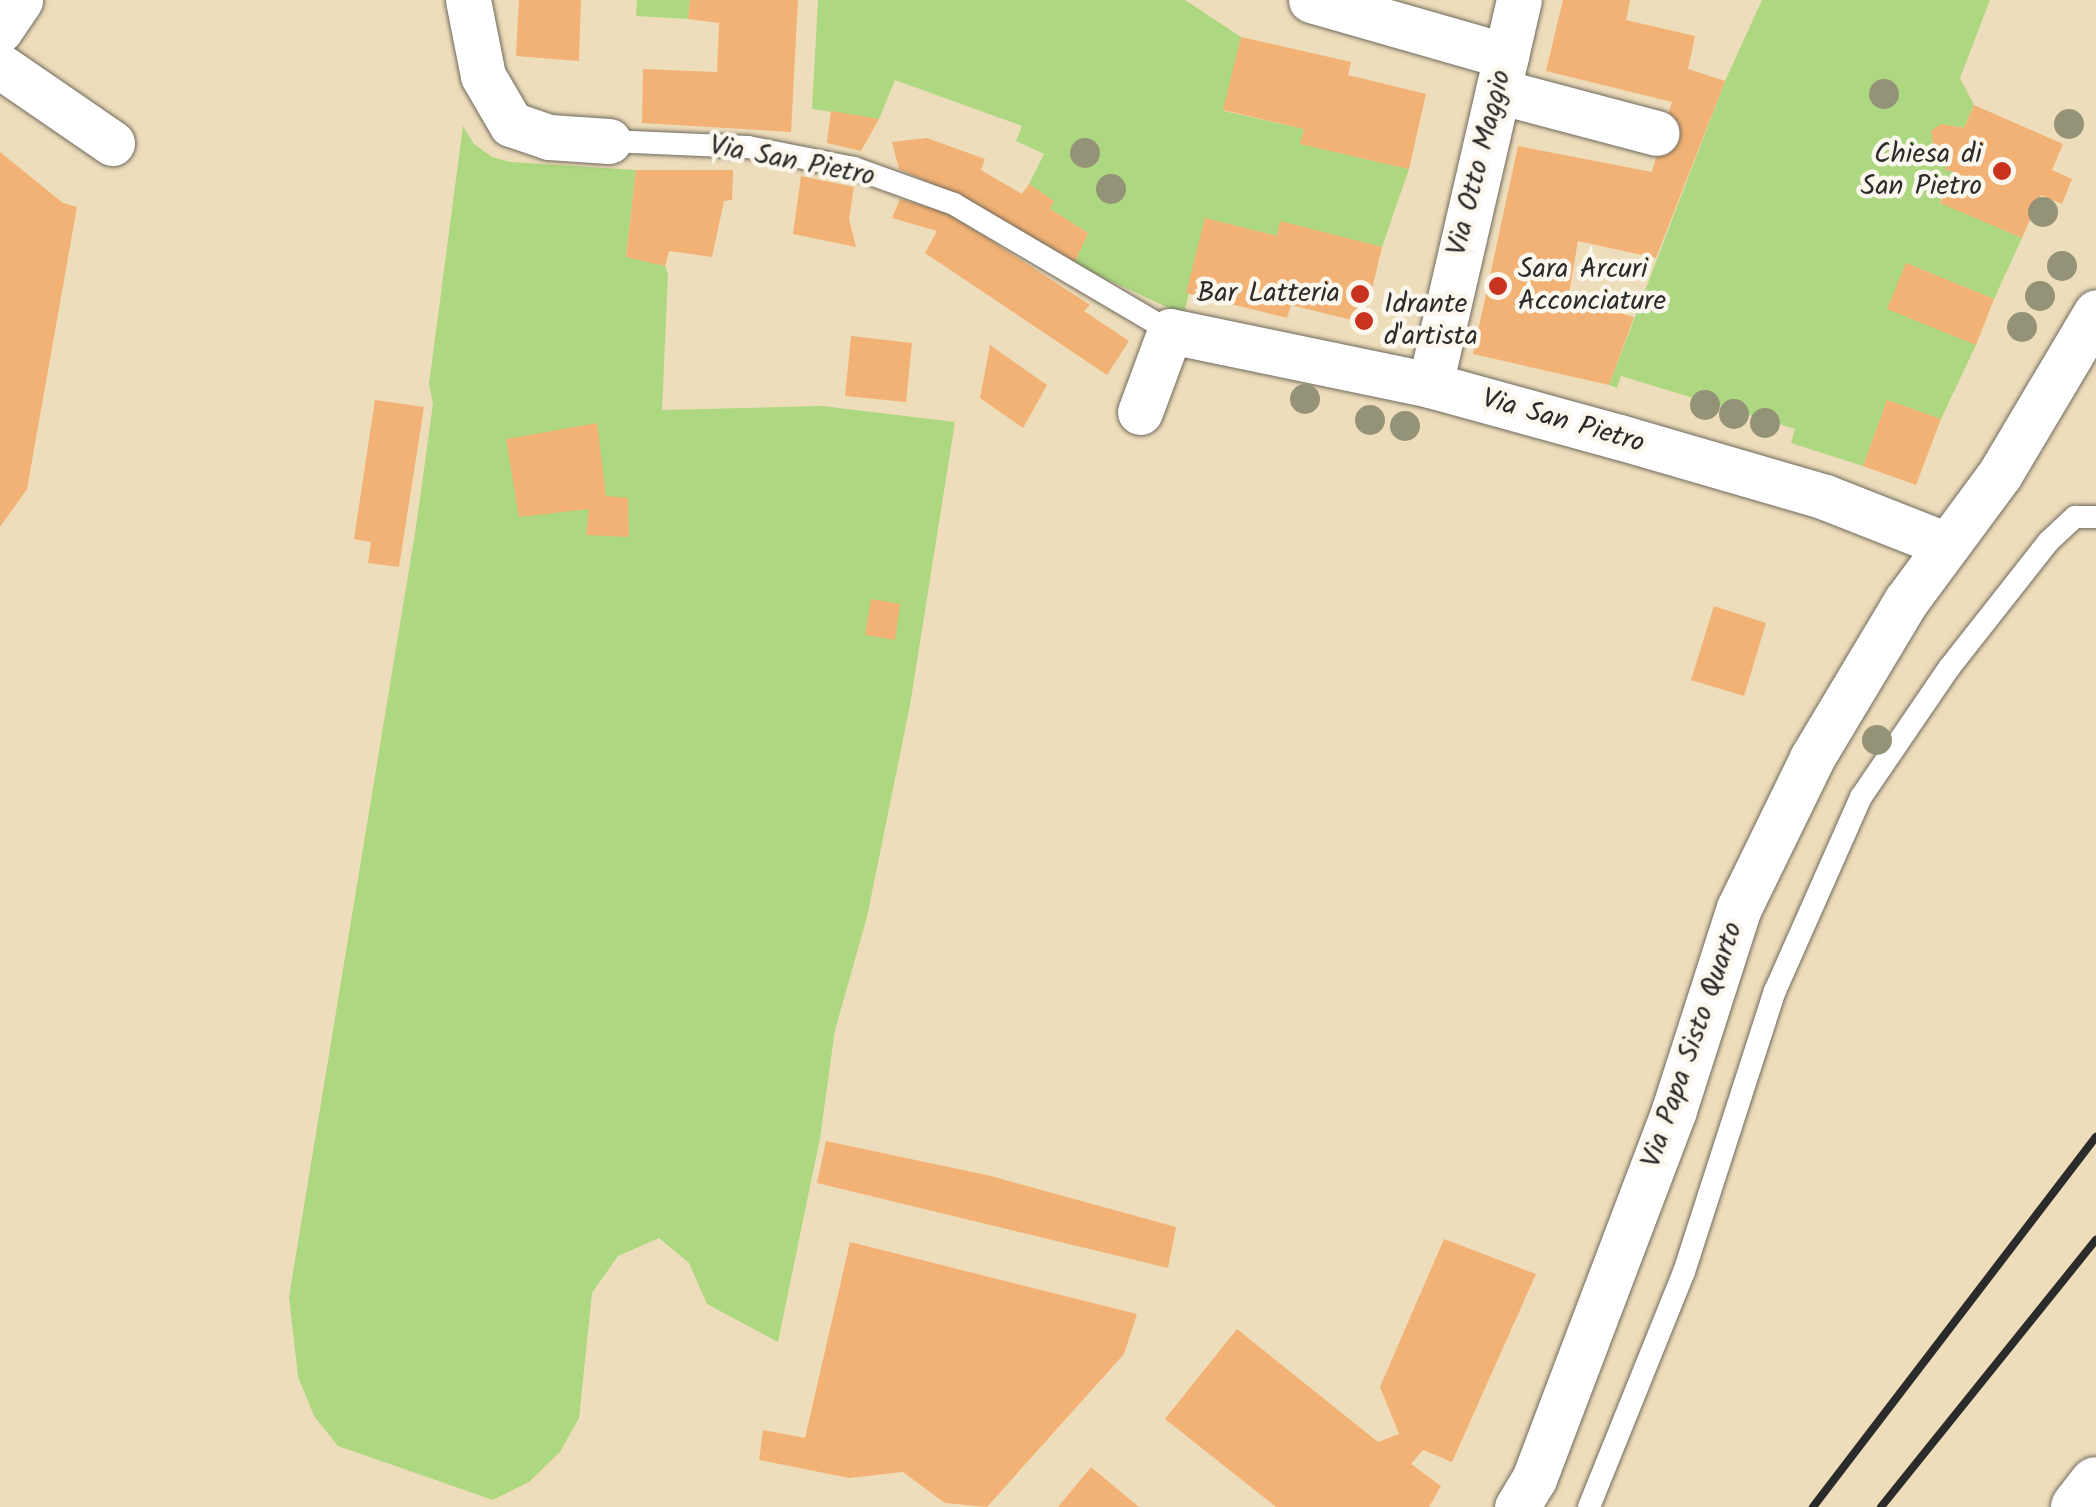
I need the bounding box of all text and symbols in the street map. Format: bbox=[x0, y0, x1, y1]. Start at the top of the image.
street label: Via Otto Maggio bbox=[1441, 67, 1519, 259]
street label: Via San Pietro bbox=[707, 130, 877, 194]
place label: Chiesa di San Pietro bbox=[1861, 138, 1982, 204]
marker: Chiesa di San Pietro bbox=[1991, 160, 2013, 182]
place label: Sara Arcuri Acconciature bbox=[1518, 253, 1666, 319]
marker: Sara Arcuri Acconciature bbox=[1487, 275, 1509, 297]
place label: Bar Latteria bbox=[1197, 277, 1340, 311]
marker: Bar Latteria bbox=[1349, 283, 1371, 305]
place label: Idrante d'artista bbox=[1384, 288, 1478, 354]
marker: Idrante d'artista bbox=[1353, 310, 1375, 332]
street label: Via San Pietro bbox=[1478, 383, 1648, 461]
street label: Via Papa Sisto Quarto bbox=[1635, 918, 1751, 1172]

